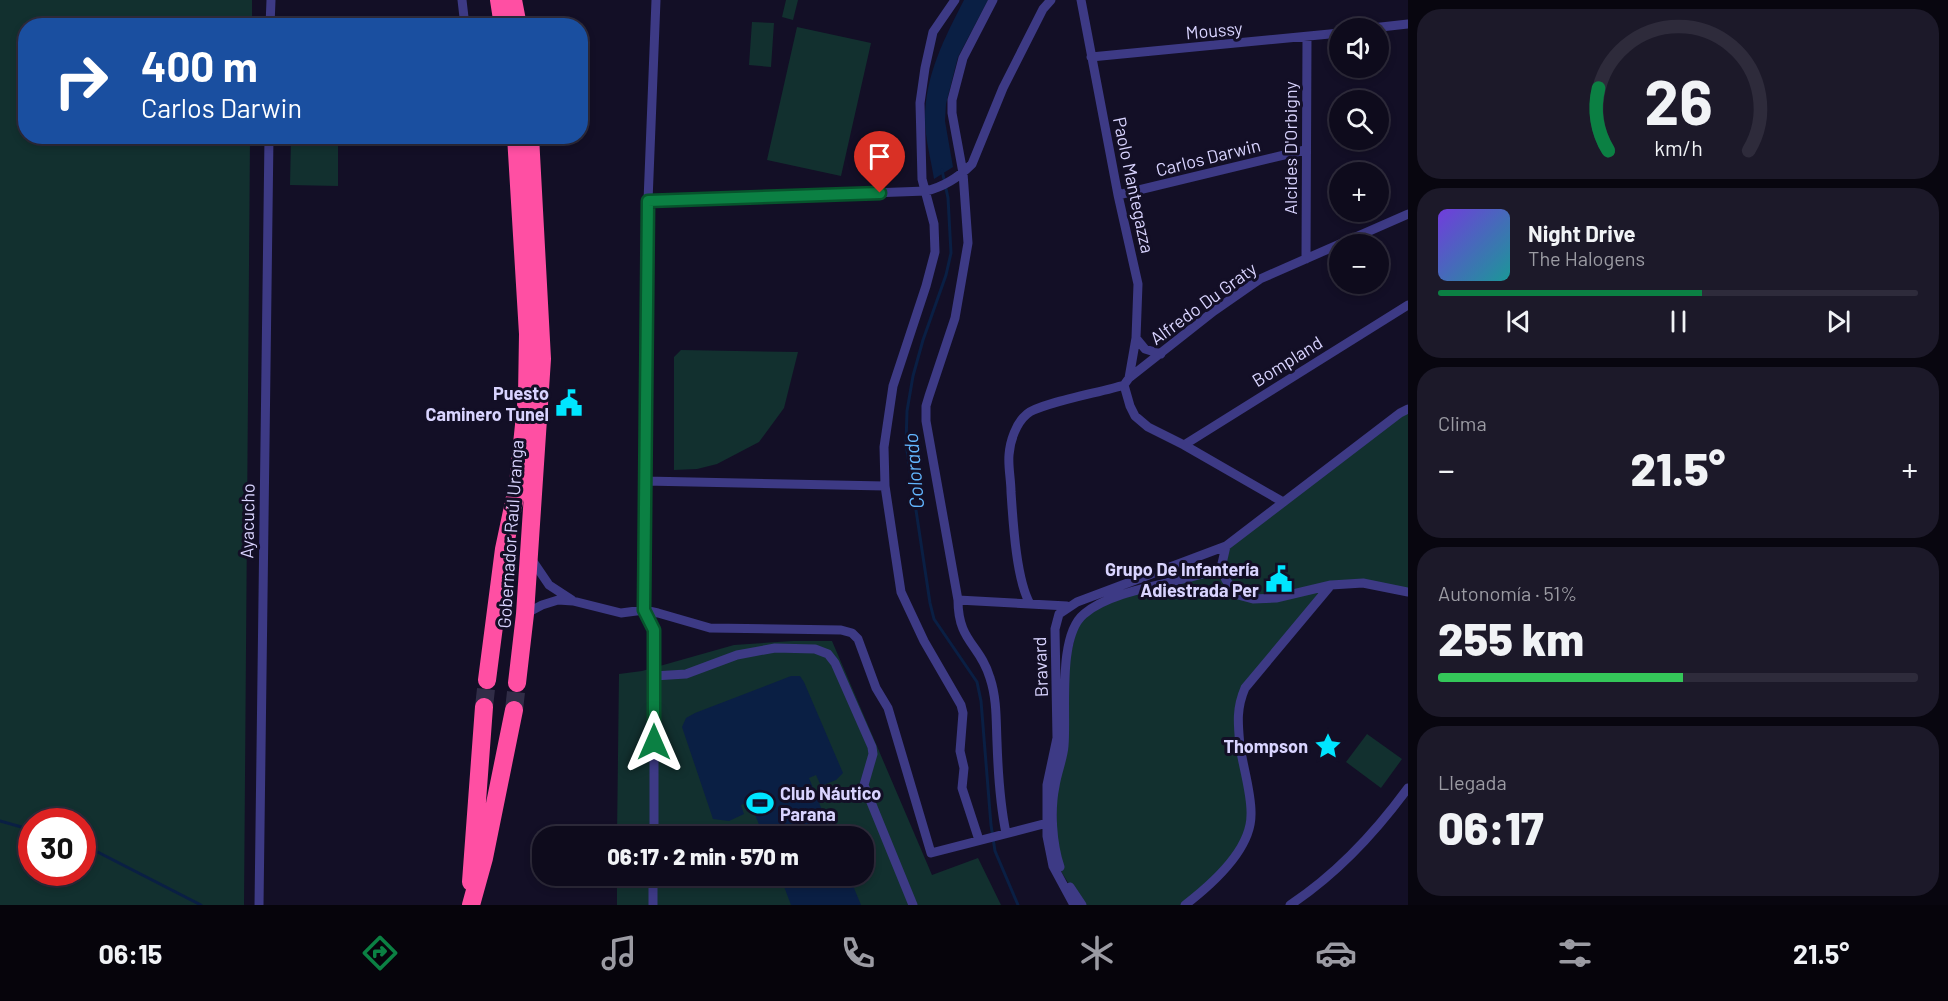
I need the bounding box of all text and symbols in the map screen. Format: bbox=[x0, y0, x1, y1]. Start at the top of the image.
street label: Moussy bbox=[1185, 17, 1243, 43]
map controls bbox=[1329, 18, 1389, 294]
button: sound bbox=[1329, 18, 1389, 78]
text: 400 m bbox=[141, 40, 258, 90]
icon: right bbox=[42, 42, 120, 120]
text: 26 bbox=[1644, 63, 1712, 137]
street label: Alcides D'Orbigny bbox=[1279, 81, 1301, 215]
button: search bbox=[1329, 90, 1389, 150]
text: Carlos Darwin bbox=[141, 91, 302, 123]
street label: Paolo Mantegazza bbox=[1109, 115, 1159, 255]
pin bbox=[854, 131, 905, 193]
street label: Carlos Darwin bbox=[1153, 133, 1263, 181]
text: km/h bbox=[1654, 135, 1702, 160]
icon: arrive bbox=[863, 140, 896, 173]
button: + bbox=[1329, 162, 1389, 222]
text: Night Drive bbox=[1528, 220, 1636, 246]
button: − bbox=[1329, 234, 1389, 294]
text: The Halogens bbox=[1528, 246, 1645, 270]
street label: Alfredo Du Graty bbox=[1145, 257, 1261, 349]
icon: previous bbox=[1502, 305, 1535, 338]
icon: pause bbox=[1662, 305, 1695, 338]
icon: next bbox=[1822, 305, 1855, 338]
street label: Bompland bbox=[1248, 331, 1326, 391]
place label: Puesto Caminero Tunel bbox=[426, 382, 549, 425]
public building icon: Puesto Caminero Tunel bbox=[554, 388, 584, 418]
text: Clima bbox=[1438, 411, 1487, 435]
water label: Colorado bbox=[898, 432, 928, 510]
street label: Gobernador Raúl Uranga bbox=[492, 439, 528, 629]
text: 21.5° bbox=[1631, 441, 1725, 495]
text: − bbox=[1438, 449, 1455, 489]
text: + bbox=[1902, 449, 1918, 489]
street label: Ayacucho bbox=[235, 483, 259, 559]
place label: Grupo De Infantería Adiestrada Per bbox=[1105, 558, 1259, 601]
public building icon: Grupo De Infantería Adiestrada Per bbox=[1264, 564, 1294, 594]
text: Autonomía · 51% bbox=[1438, 581, 1577, 605]
text: 255 km bbox=[1438, 611, 1584, 665]
street label: Bravard bbox=[1028, 636, 1052, 698]
position arrow bbox=[622, 710, 686, 774]
place icon: Thompson bbox=[1313, 731, 1343, 761]
place label: Thompson bbox=[1223, 735, 1308, 757]
text: Llegada bbox=[1438, 770, 1507, 794]
place label: Club Náutico Parana bbox=[780, 782, 881, 825]
sports icon: Club Náutico Parana bbox=[745, 788, 775, 818]
text: 06:17 bbox=[1438, 800, 1544, 854]
speed limit sign: 30 bbox=[18, 808, 96, 886]
text: 06:17 · 2 min · 570 m bbox=[607, 843, 799, 869]
icon: directions bbox=[359, 932, 401, 974]
icon: music bbox=[598, 932, 640, 974]
icon: phone bbox=[837, 932, 879, 974]
icon: climate bbox=[1076, 932, 1118, 974]
icon: car bbox=[1315, 932, 1357, 974]
icon: filters bbox=[1554, 932, 1596, 974]
text: 06:15 bbox=[98, 937, 162, 969]
text: 21.5° bbox=[1793, 937, 1849, 969]

